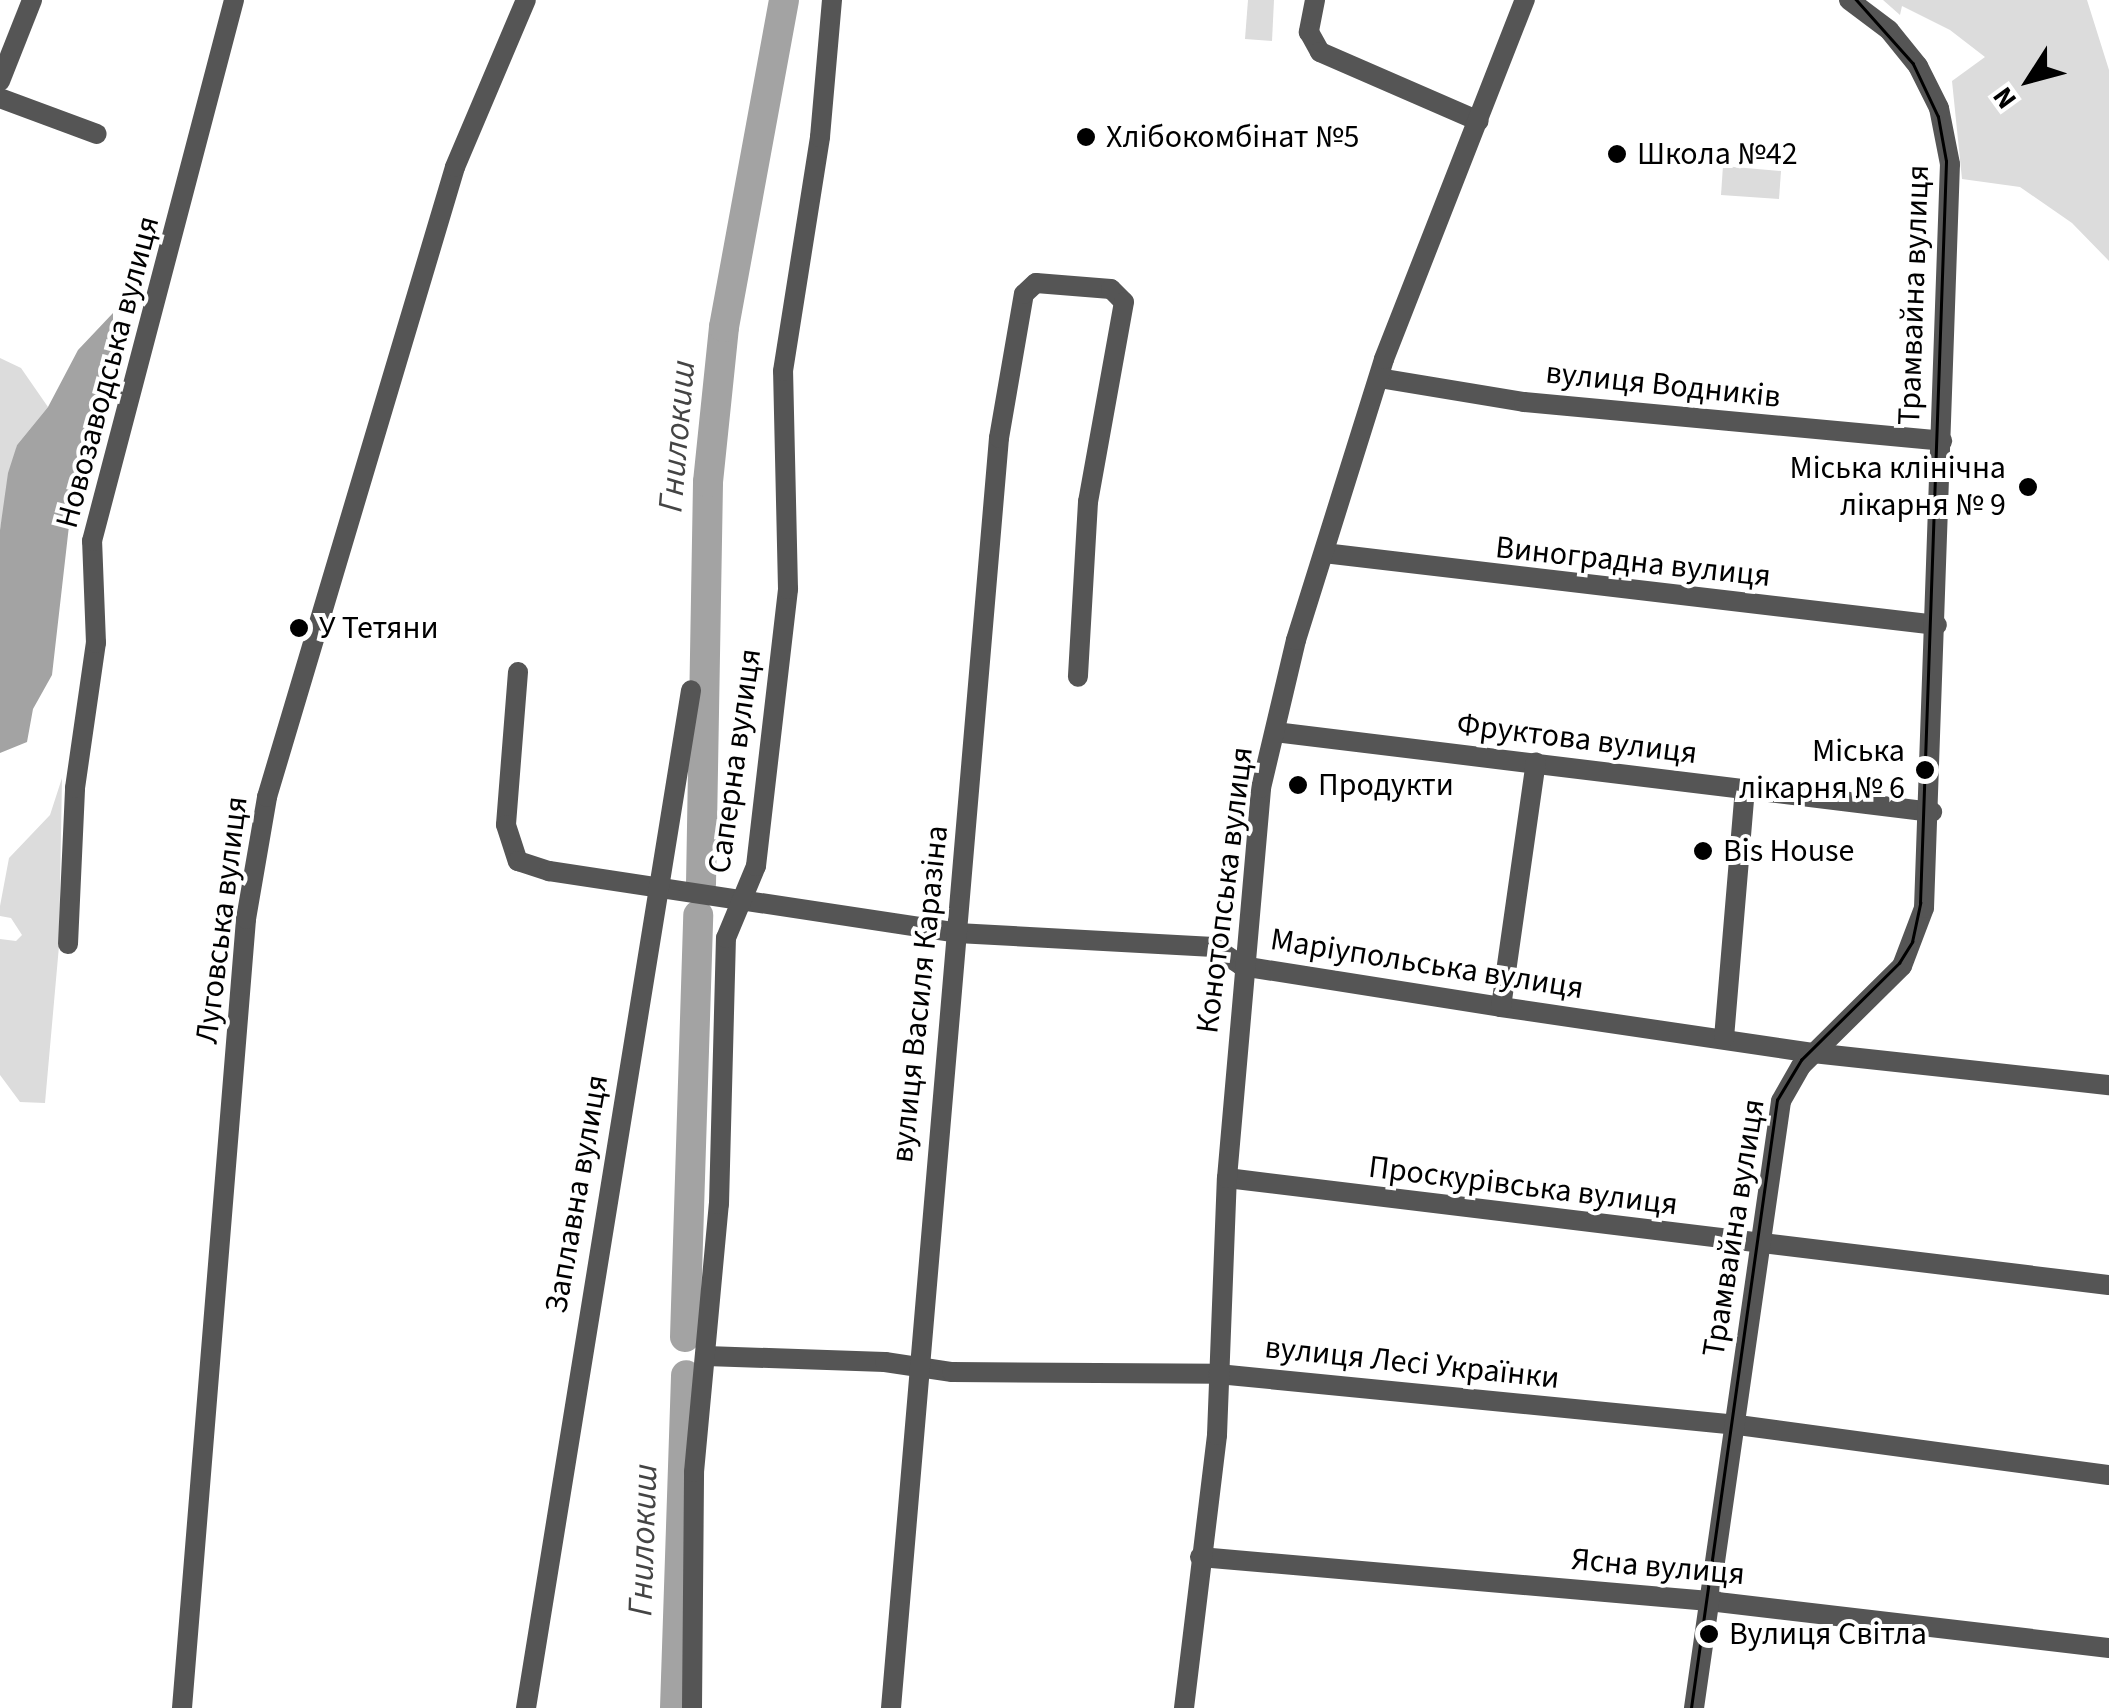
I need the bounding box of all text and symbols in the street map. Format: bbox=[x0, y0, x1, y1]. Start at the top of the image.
north arrow bbox=[1979, 30, 2079, 130]
text: N bbox=[1983, 78, 2026, 117]
place label: Хлібокомбінат №5 bbox=[1106, 118, 1359, 156]
marker: Хлібокомбінат №5 bbox=[1075, 126, 1097, 148]
place label: Школа №42 bbox=[1637, 135, 1798, 173]
marker: Школа №42 bbox=[1606, 143, 1628, 165]
street label: Трамвайна вулиця bbox=[1890, 164, 1938, 426]
street label: Новозаводська вулиця bbox=[48, 212, 168, 532]
street label: вулиця Водників bbox=[1544, 354, 1782, 416]
water label: Гнилокиш bbox=[649, 358, 705, 514]
place label: Міська клінічна лікарня № 9 bbox=[1789, 450, 2006, 525]
marker: Міська клінічна лікарня № 9 bbox=[2015, 474, 2041, 500]
street label: Виноградна вулиця bbox=[1493, 528, 1773, 596]
place label: У Тетяни bbox=[319, 609, 439, 647]
marker: У Тетяни bbox=[288, 617, 310, 639]
street label: Саперна вулиця bbox=[700, 646, 770, 876]
street label: Фруктова вулиця bbox=[1455, 705, 1699, 773]
place label: Міська лікарня № 6 bbox=[1739, 733, 1905, 808]
street label: Конотопська вулиця bbox=[1188, 745, 1262, 1035]
marker: Міська лікарня № 6 bbox=[1914, 759, 1936, 781]
place label: Продукти bbox=[1318, 766, 1454, 804]
marker: Продукти bbox=[1287, 774, 1309, 796]
street label: Луговська вулиця bbox=[188, 794, 256, 1046]
street label: вулиця Василя Каразіна bbox=[883, 824, 957, 1164]
place label: Bis House bbox=[1723, 832, 1854, 870]
marker: Bis House bbox=[1692, 840, 1714, 862]
street label: Маріупольська вулиця bbox=[1268, 920, 1586, 1008]
street label: Заплавна вулиця bbox=[537, 1072, 617, 1316]
street label: Трамвайна вулиця bbox=[1695, 1096, 1773, 1360]
street label: Проскурівська вулиця bbox=[1366, 1148, 1680, 1224]
street label: вулиця Лесі Українки bbox=[1263, 1328, 1561, 1398]
water label: Гнилокиш bbox=[619, 1463, 667, 1617]
street label: Ясна вулиця bbox=[1570, 1540, 1746, 1594]
place label: Вулиця Світла bbox=[1729, 1615, 1927, 1653]
marker: Вулиця Світла bbox=[1698, 1623, 1720, 1645]

